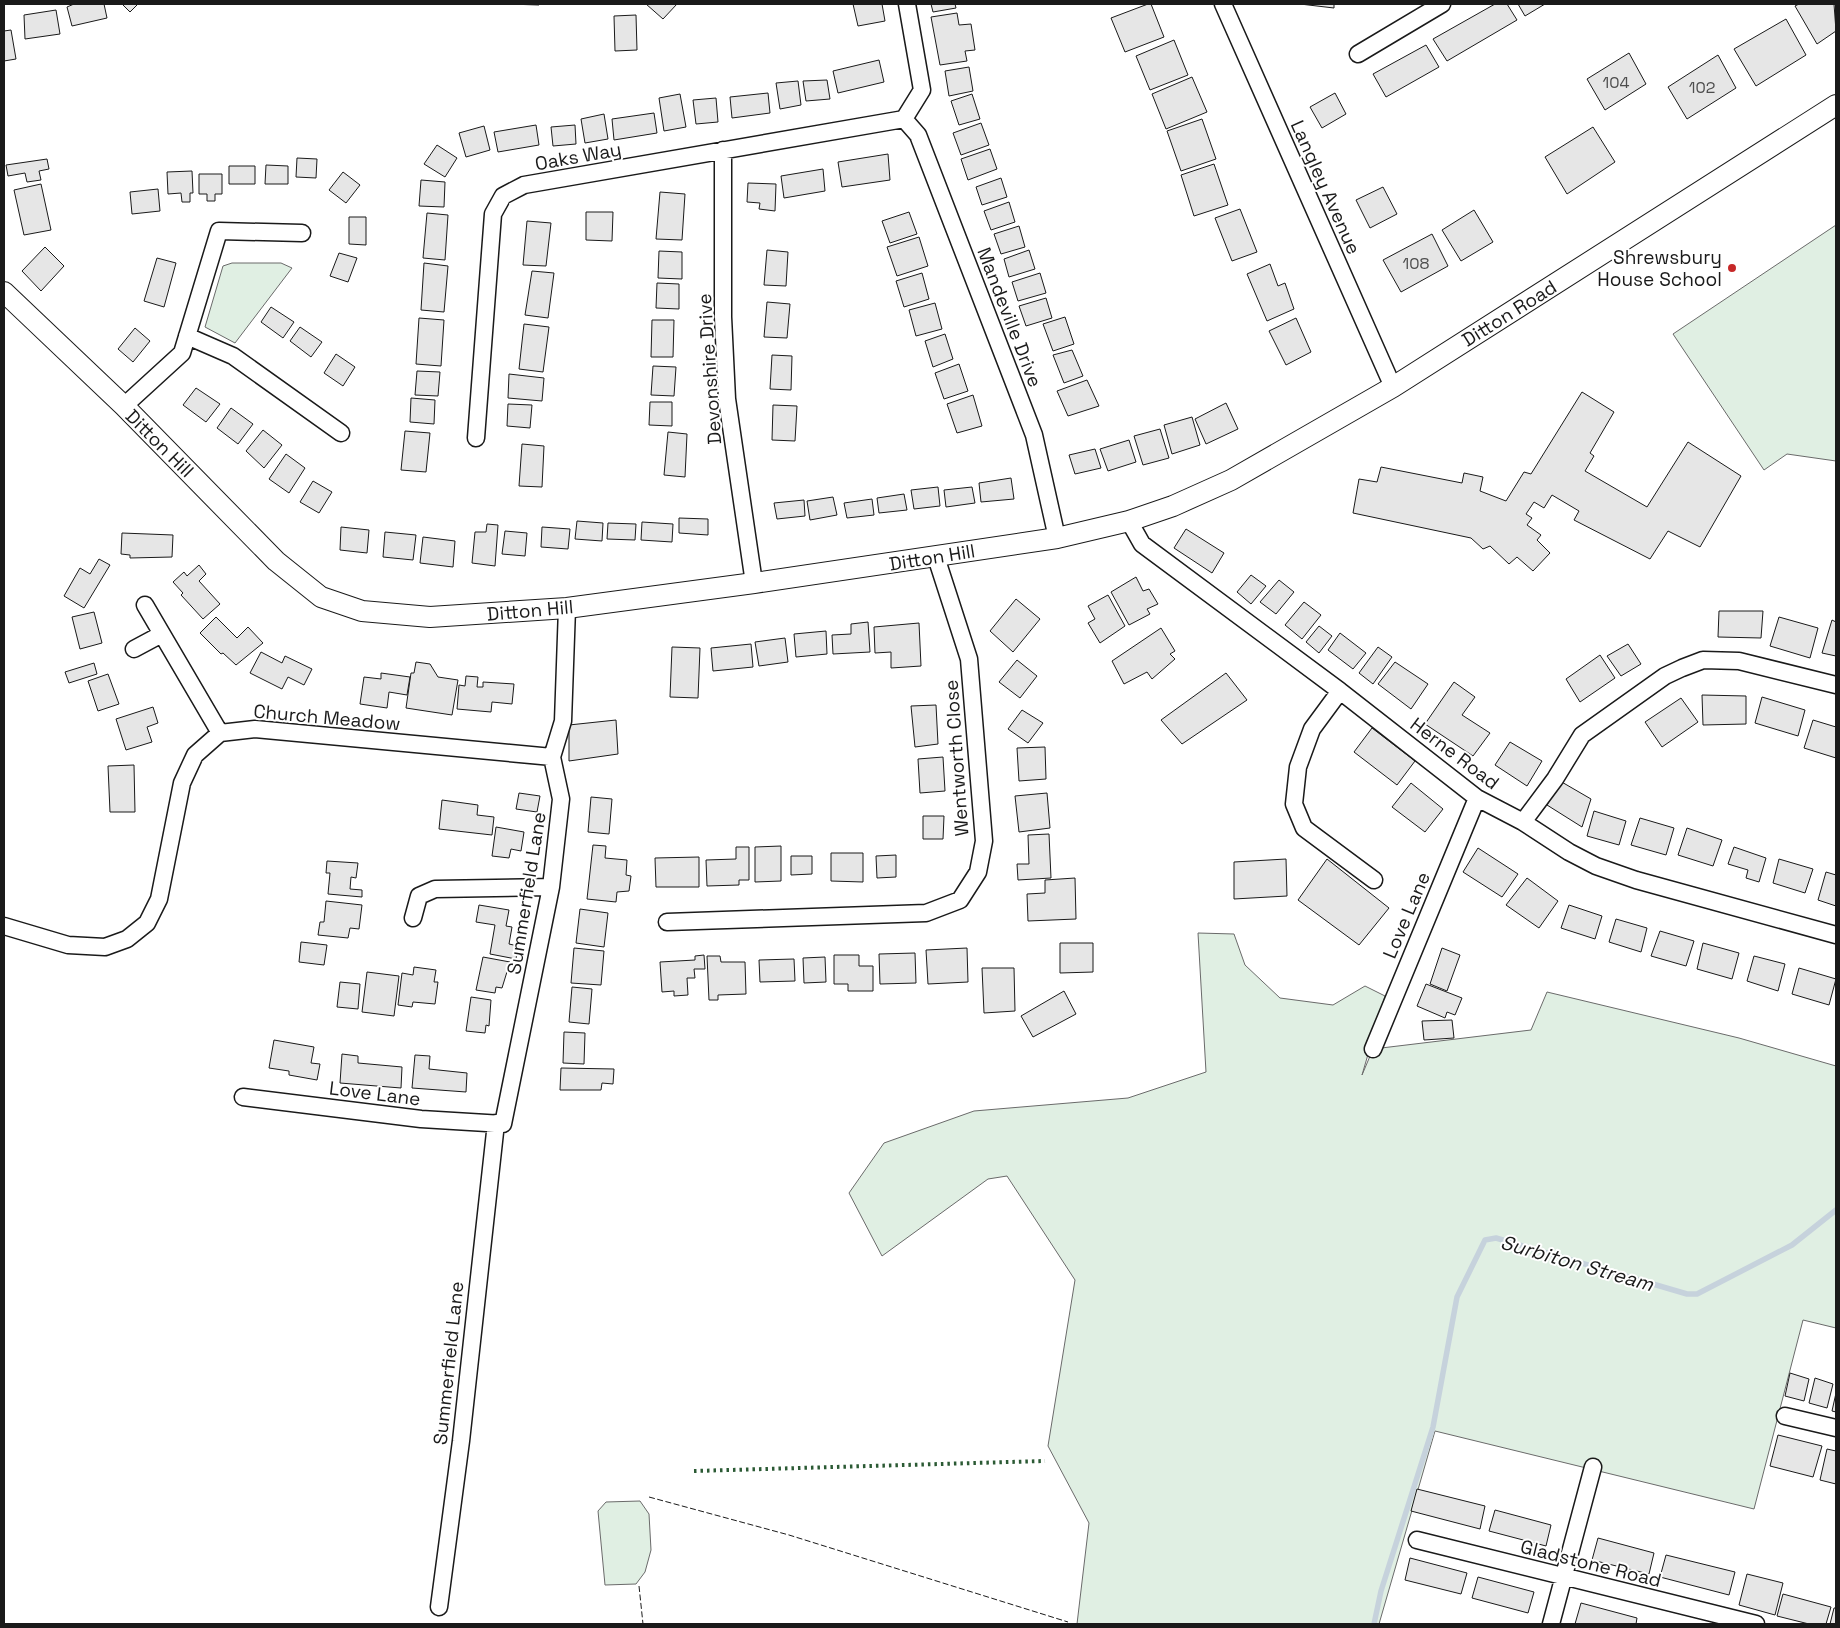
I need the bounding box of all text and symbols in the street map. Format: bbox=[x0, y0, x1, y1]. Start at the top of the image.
house number: 104 bbox=[1603, 72, 1629, 93]
house number: 102 bbox=[1689, 77, 1715, 98]
street label: Langley Avenue bbox=[1285, 116, 1366, 258]
street label: Oaks Way bbox=[533, 137, 623, 176]
street label: Mandeville Drive bbox=[971, 244, 1048, 391]
place label: Shrewsbury House School bbox=[1597, 245, 1722, 292]
house number: 108 bbox=[1403, 253, 1429, 274]
marker: Shrewsbury House School bbox=[1726, 262, 1738, 274]
street label: Ditton Road bbox=[1457, 274, 1561, 352]
street label: Devonshire Drive bbox=[692, 293, 727, 445]
street label: Ditton Hill bbox=[120, 404, 199, 483]
street label: Ditton Hill bbox=[887, 538, 977, 577]
street label: Ditton Hill bbox=[486, 594, 574, 627]
street label: Wentworth Close bbox=[939, 679, 974, 837]
street label: Church Meadow bbox=[252, 699, 401, 736]
street label: Herne Road bbox=[1405, 712, 1504, 795]
street label: Summerfield Lane bbox=[501, 810, 552, 976]
street label: Love Lane bbox=[1377, 868, 1436, 962]
street label: Love Lane bbox=[328, 1075, 422, 1111]
water label: Surbiton Stream bbox=[1498, 1229, 1657, 1297]
street label: Summerfield Lane bbox=[427, 1280, 470, 1446]
street label: Gladstone Road bbox=[1518, 1534, 1664, 1593]

